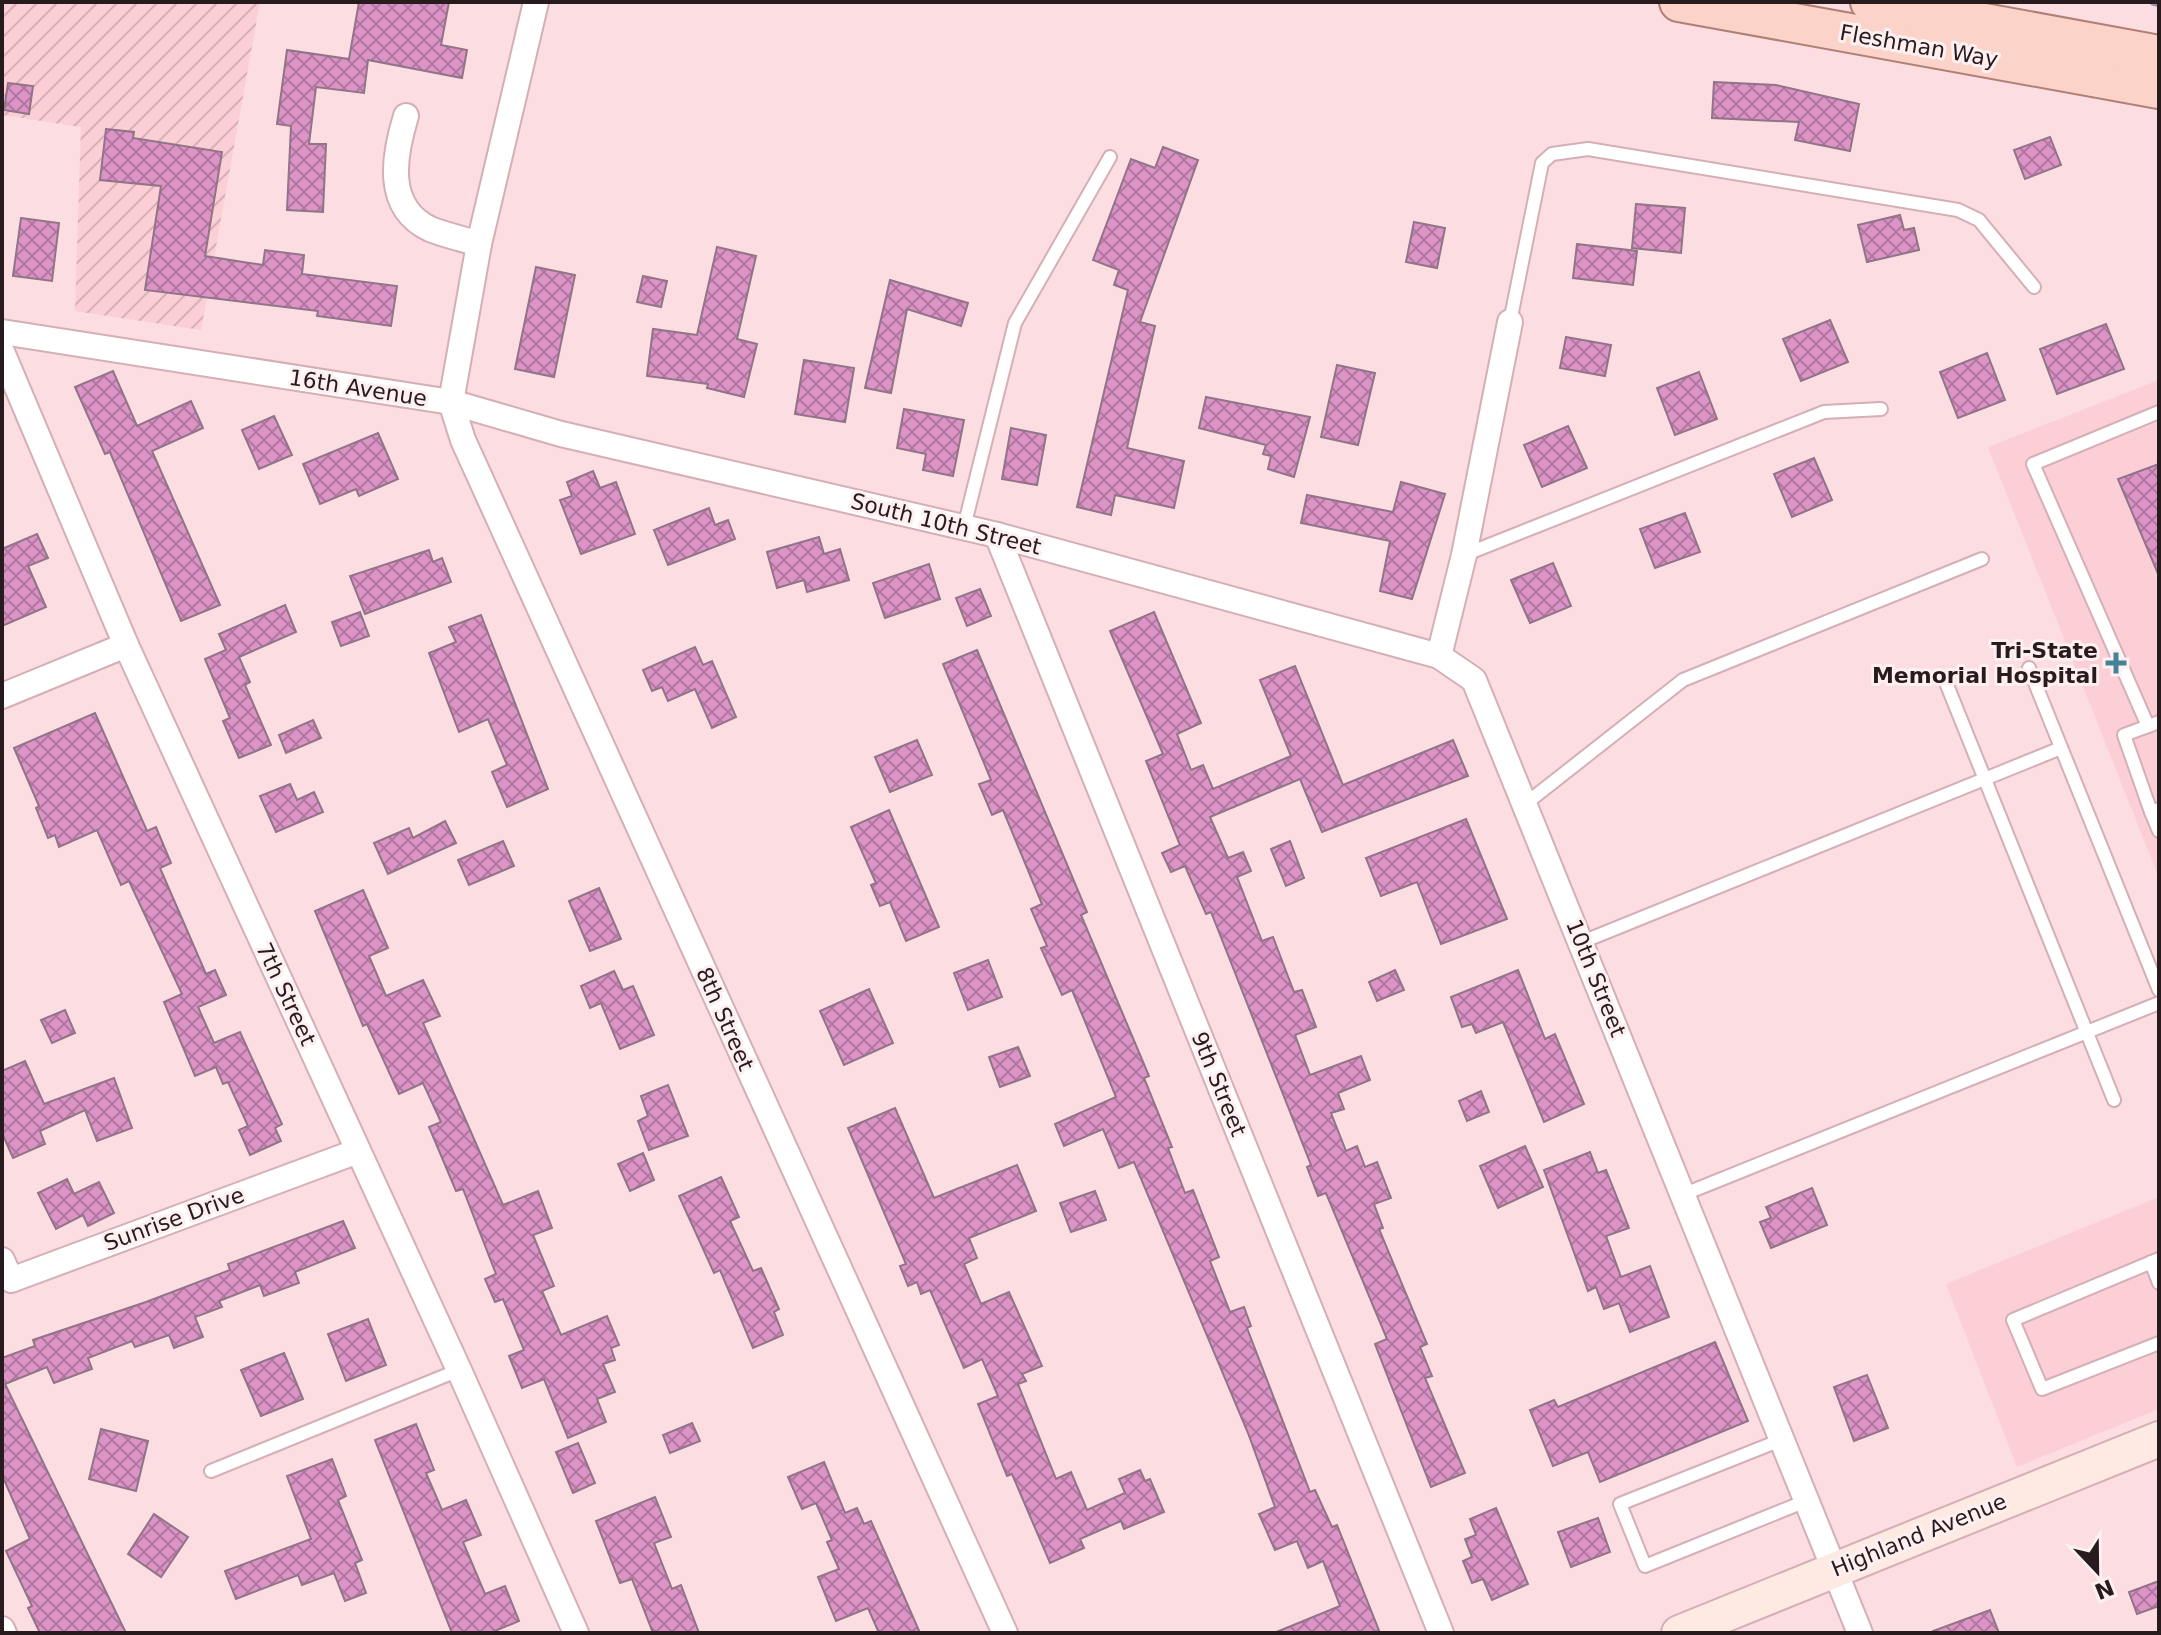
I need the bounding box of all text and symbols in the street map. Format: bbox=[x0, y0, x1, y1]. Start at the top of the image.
street label: Fleshman Way bbox=[1838, 20, 2000, 72]
street label: 16th Avenue bbox=[287, 365, 429, 411]
street label: South 10th Street bbox=[848, 488, 1044, 560]
place label: Tri-State Memorial Hospital bbox=[1872, 638, 2098, 688]
marker: Tri-State Memorial Hospital bbox=[2105, 652, 2127, 674]
street label: 10th Street bbox=[1561, 916, 1631, 1041]
street label: 7th Street bbox=[251, 939, 321, 1050]
street label: 8th Street bbox=[691, 963, 759, 1075]
street label: 9th Street bbox=[1187, 1028, 1251, 1140]
street label: Sunrise Drive bbox=[100, 1182, 248, 1256]
street label: Highland Avenue bbox=[1828, 1488, 2010, 1582]
north arrow bbox=[2057, 1531, 2137, 1611]
text: N bbox=[2091, 1574, 2118, 1604]

